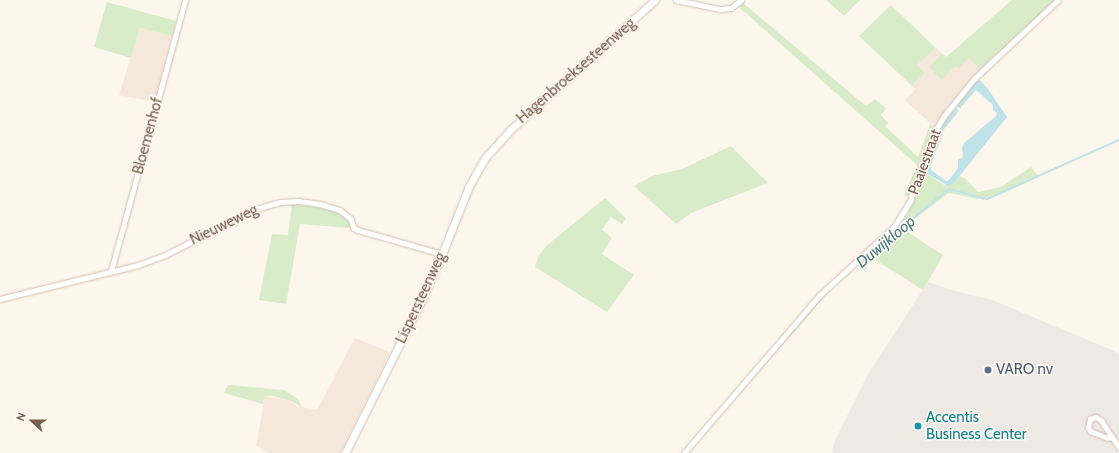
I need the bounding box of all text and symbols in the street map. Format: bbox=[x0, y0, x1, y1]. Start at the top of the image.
street label: Hagenbroeksesteenweg bbox=[513, 15, 639, 127]
street label: Bloemenhof bbox=[129, 96, 167, 176]
street label: Paaiestraat bbox=[905, 127, 945, 197]
street label: Nieuweweg bbox=[187, 201, 261, 249]
water label: Duwijkloop bbox=[853, 212, 919, 272]
street label: Lispersteenweg bbox=[392, 250, 450, 346]
place label: VARO nv bbox=[996, 361, 1053, 379]
marker: VARO nv bbox=[983, 365, 993, 375]
north arrow bbox=[12, 401, 52, 441]
place label: Accentis Business Center bbox=[926, 408, 1026, 443]
text: N bbox=[13, 411, 29, 423]
marker: Accentis Business Center bbox=[913, 421, 923, 431]

